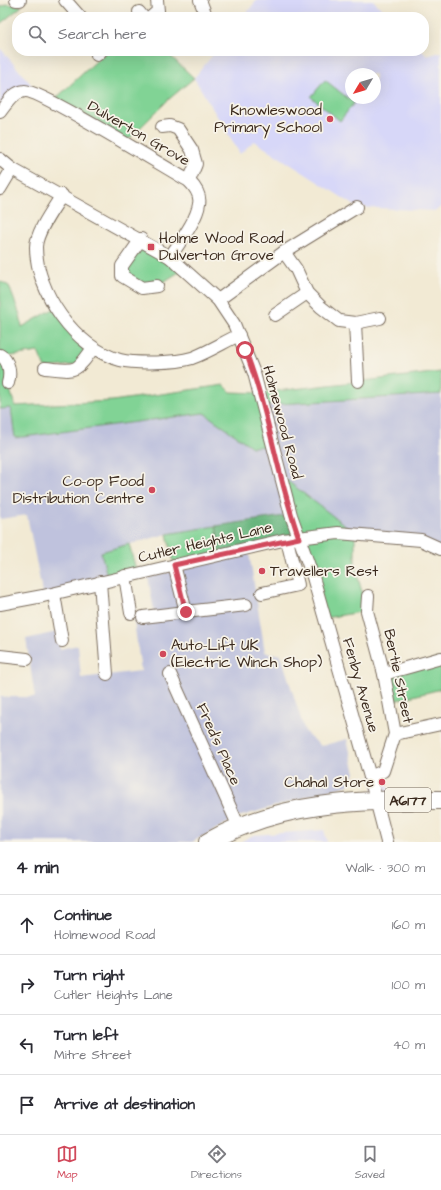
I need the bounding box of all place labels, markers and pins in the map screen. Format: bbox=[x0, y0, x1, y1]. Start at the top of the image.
place label: Knowleswood Primary School bbox=[214, 100, 322, 139]
marker: Knowleswood Primary School bbox=[325, 114, 335, 124]
place label: Holme Wood Road Dulverton Grove bbox=[159, 228, 284, 266]
marker: Holme Wood Road Dulverton Grove bbox=[146, 242, 156, 252]
place label: Co-op Food Distribution Centre bbox=[13, 471, 144, 509]
marker: Co-op Food Distribution Centre bbox=[147, 485, 157, 495]
place label: Travellers Rest bbox=[270, 561, 378, 582]
marker: Travellers Rest bbox=[257, 566, 267, 576]
place label: Auto-Lift UK (Electric Winch Shop) bbox=[171, 635, 322, 673]
marker: Auto-Lift UK (Electric Winch Shop) bbox=[158, 649, 168, 659]
place label: Chahal Store bbox=[284, 772, 374, 793]
marker: Chahal Store bbox=[377, 777, 387, 787]

